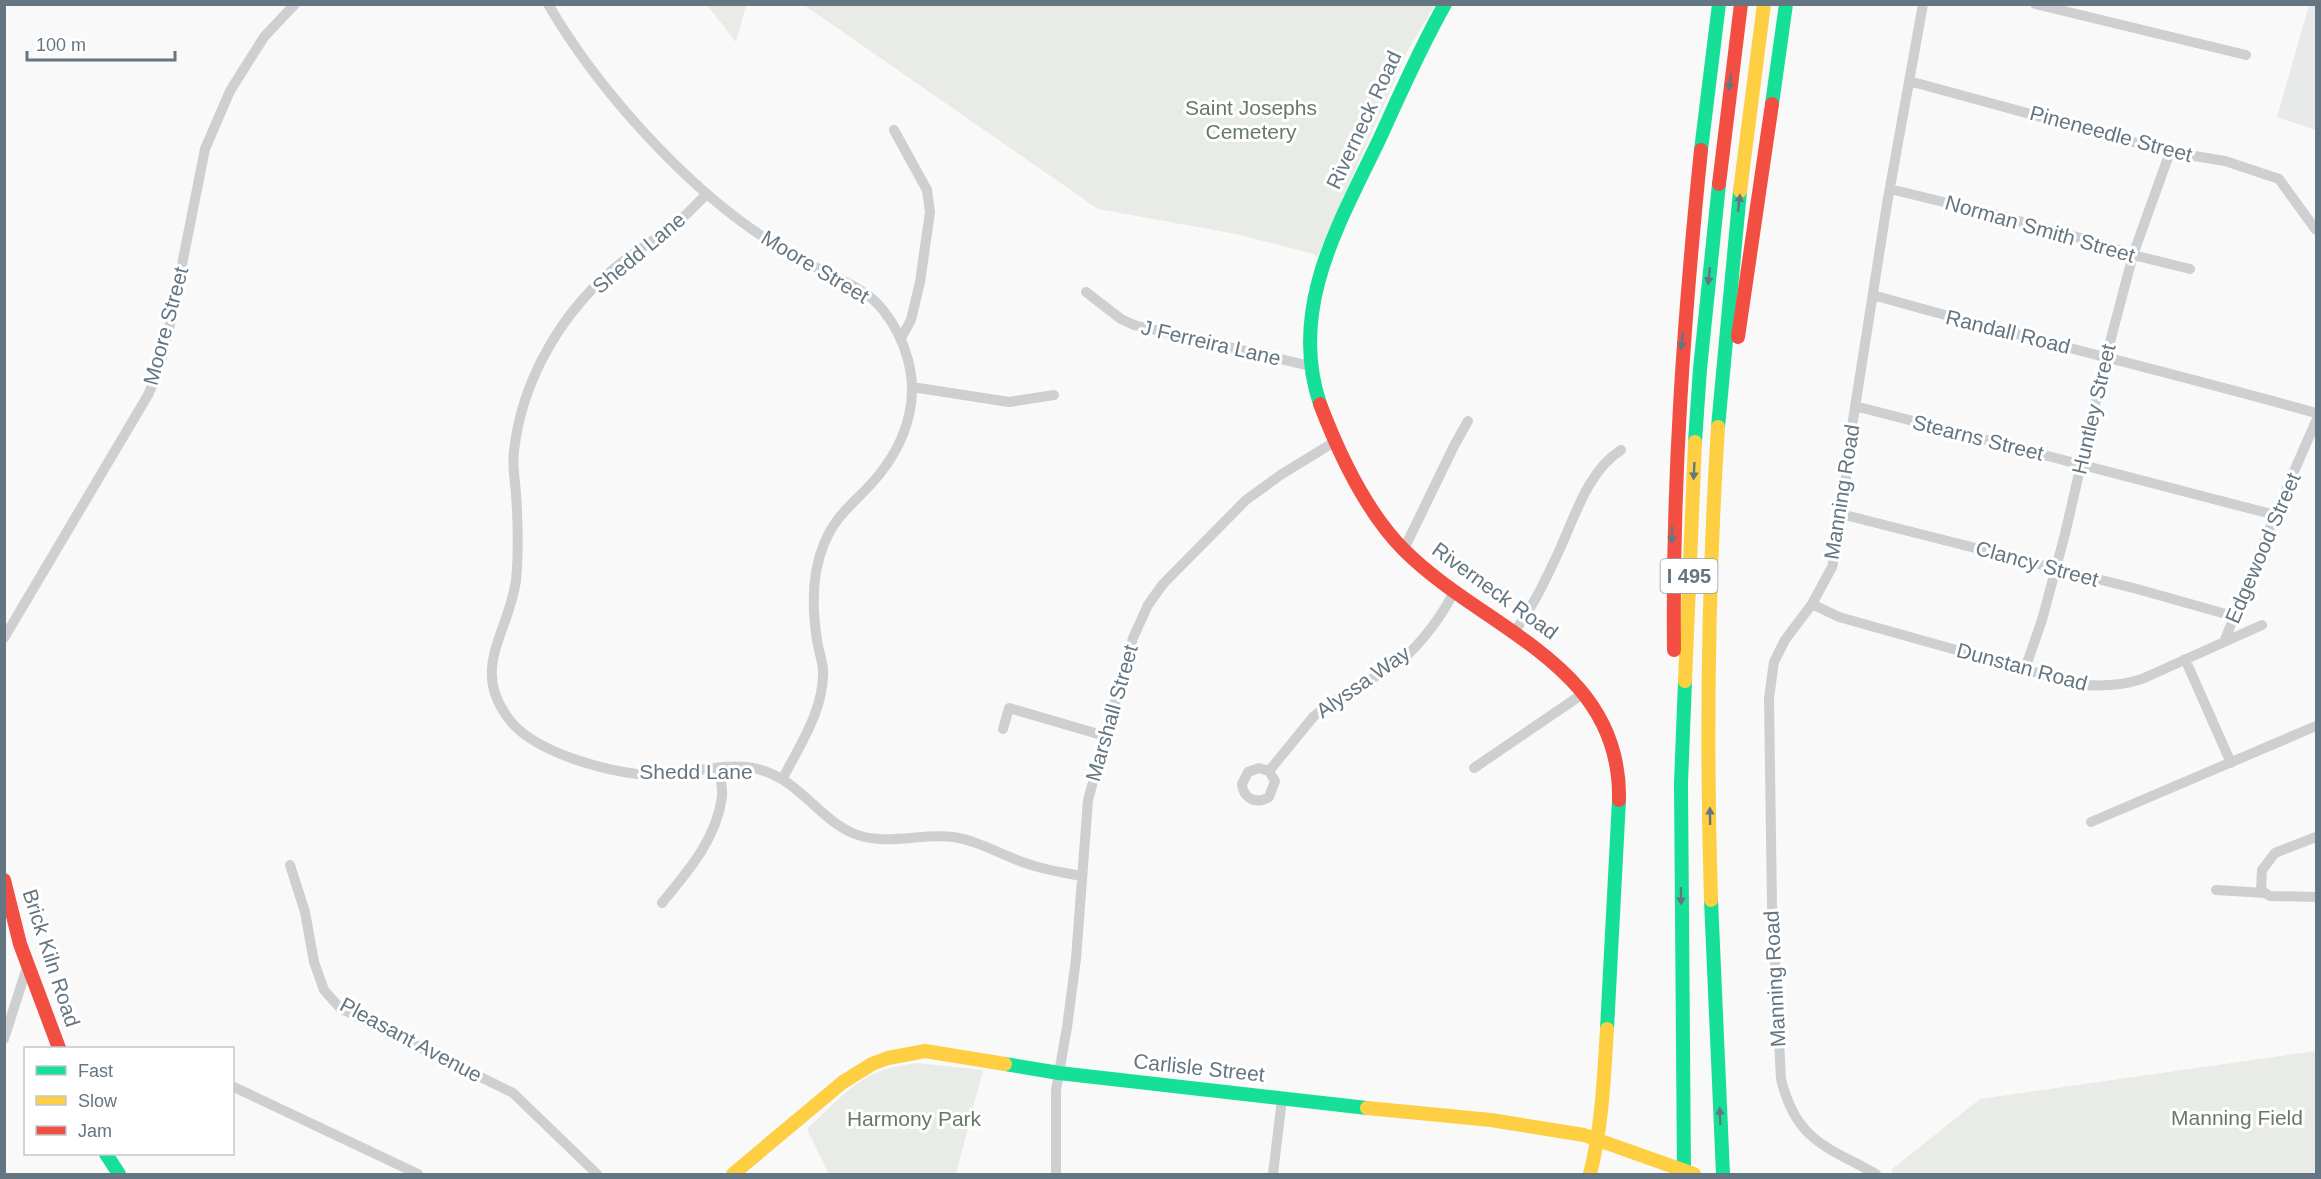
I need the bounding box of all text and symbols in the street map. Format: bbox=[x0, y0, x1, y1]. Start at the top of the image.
scale bar bbox=[27, 24, 176, 62]
text: 100 m bbox=[36, 35, 86, 55]
street label: Riverneck Road bbox=[1322, 47, 1406, 192]
one-way arrow bbox=[1725, 73, 1735, 92]
park label: Saint Josephs Cemetery bbox=[1185, 96, 1317, 143]
street label: Pineneedle Street bbox=[2028, 101, 2195, 166]
street label: Norman Smith Street bbox=[1943, 190, 2138, 267]
one-way arrow bbox=[1734, 193, 1743, 212]
street label: Shedd Lane bbox=[588, 207, 689, 298]
street label: Moore Street bbox=[757, 225, 873, 308]
street label: Moore Street bbox=[139, 264, 192, 387]
one-way arrow bbox=[1704, 267, 1714, 286]
street label: Randall Road bbox=[1944, 305, 2073, 358]
street label: J Ferreira Lane bbox=[1139, 315, 1283, 370]
one-way arrow bbox=[1677, 331, 1687, 350]
street label: Huntley Street bbox=[2067, 341, 2120, 476]
street label: Stearns Street bbox=[1910, 410, 2046, 465]
street label: Manning Road bbox=[1819, 423, 1864, 561]
one-way arrow bbox=[1689, 461, 1698, 480]
street label: Edgewood Street bbox=[2220, 469, 2305, 626]
one-way arrow bbox=[1667, 526, 1677, 545]
street label: Clancy Street bbox=[1973, 536, 2101, 591]
street label: Riverneck Road bbox=[1428, 537, 1562, 644]
road number: I 495 bbox=[1660, 559, 1718, 593]
street label: Dunstan Road bbox=[1954, 638, 2090, 695]
street label: Alyssa Way bbox=[1312, 641, 1414, 722]
street label: Marshall Street bbox=[1081, 642, 1142, 784]
street label: Shedd Lane bbox=[639, 760, 753, 783]
one-way arrow bbox=[1705, 807, 1715, 826]
street label: Brick Kiln Road bbox=[18, 886, 85, 1030]
one-way arrow bbox=[1676, 887, 1685, 906]
street label: Manning Road bbox=[1759, 910, 1790, 1048]
street label: Pleasant Avenue bbox=[336, 992, 486, 1087]
legend bbox=[24, 1047, 234, 1155]
street label: Carlisle Street bbox=[1132, 1049, 1266, 1086]
text: Fast bbox=[78, 1061, 113, 1081]
text: Slow bbox=[78, 1091, 118, 1111]
park label: Manning Field bbox=[2171, 1106, 2303, 1129]
park label: Harmony Park bbox=[847, 1107, 982, 1130]
one-way arrow bbox=[1716, 1107, 1725, 1126]
text: Jam bbox=[78, 1121, 112, 1141]

